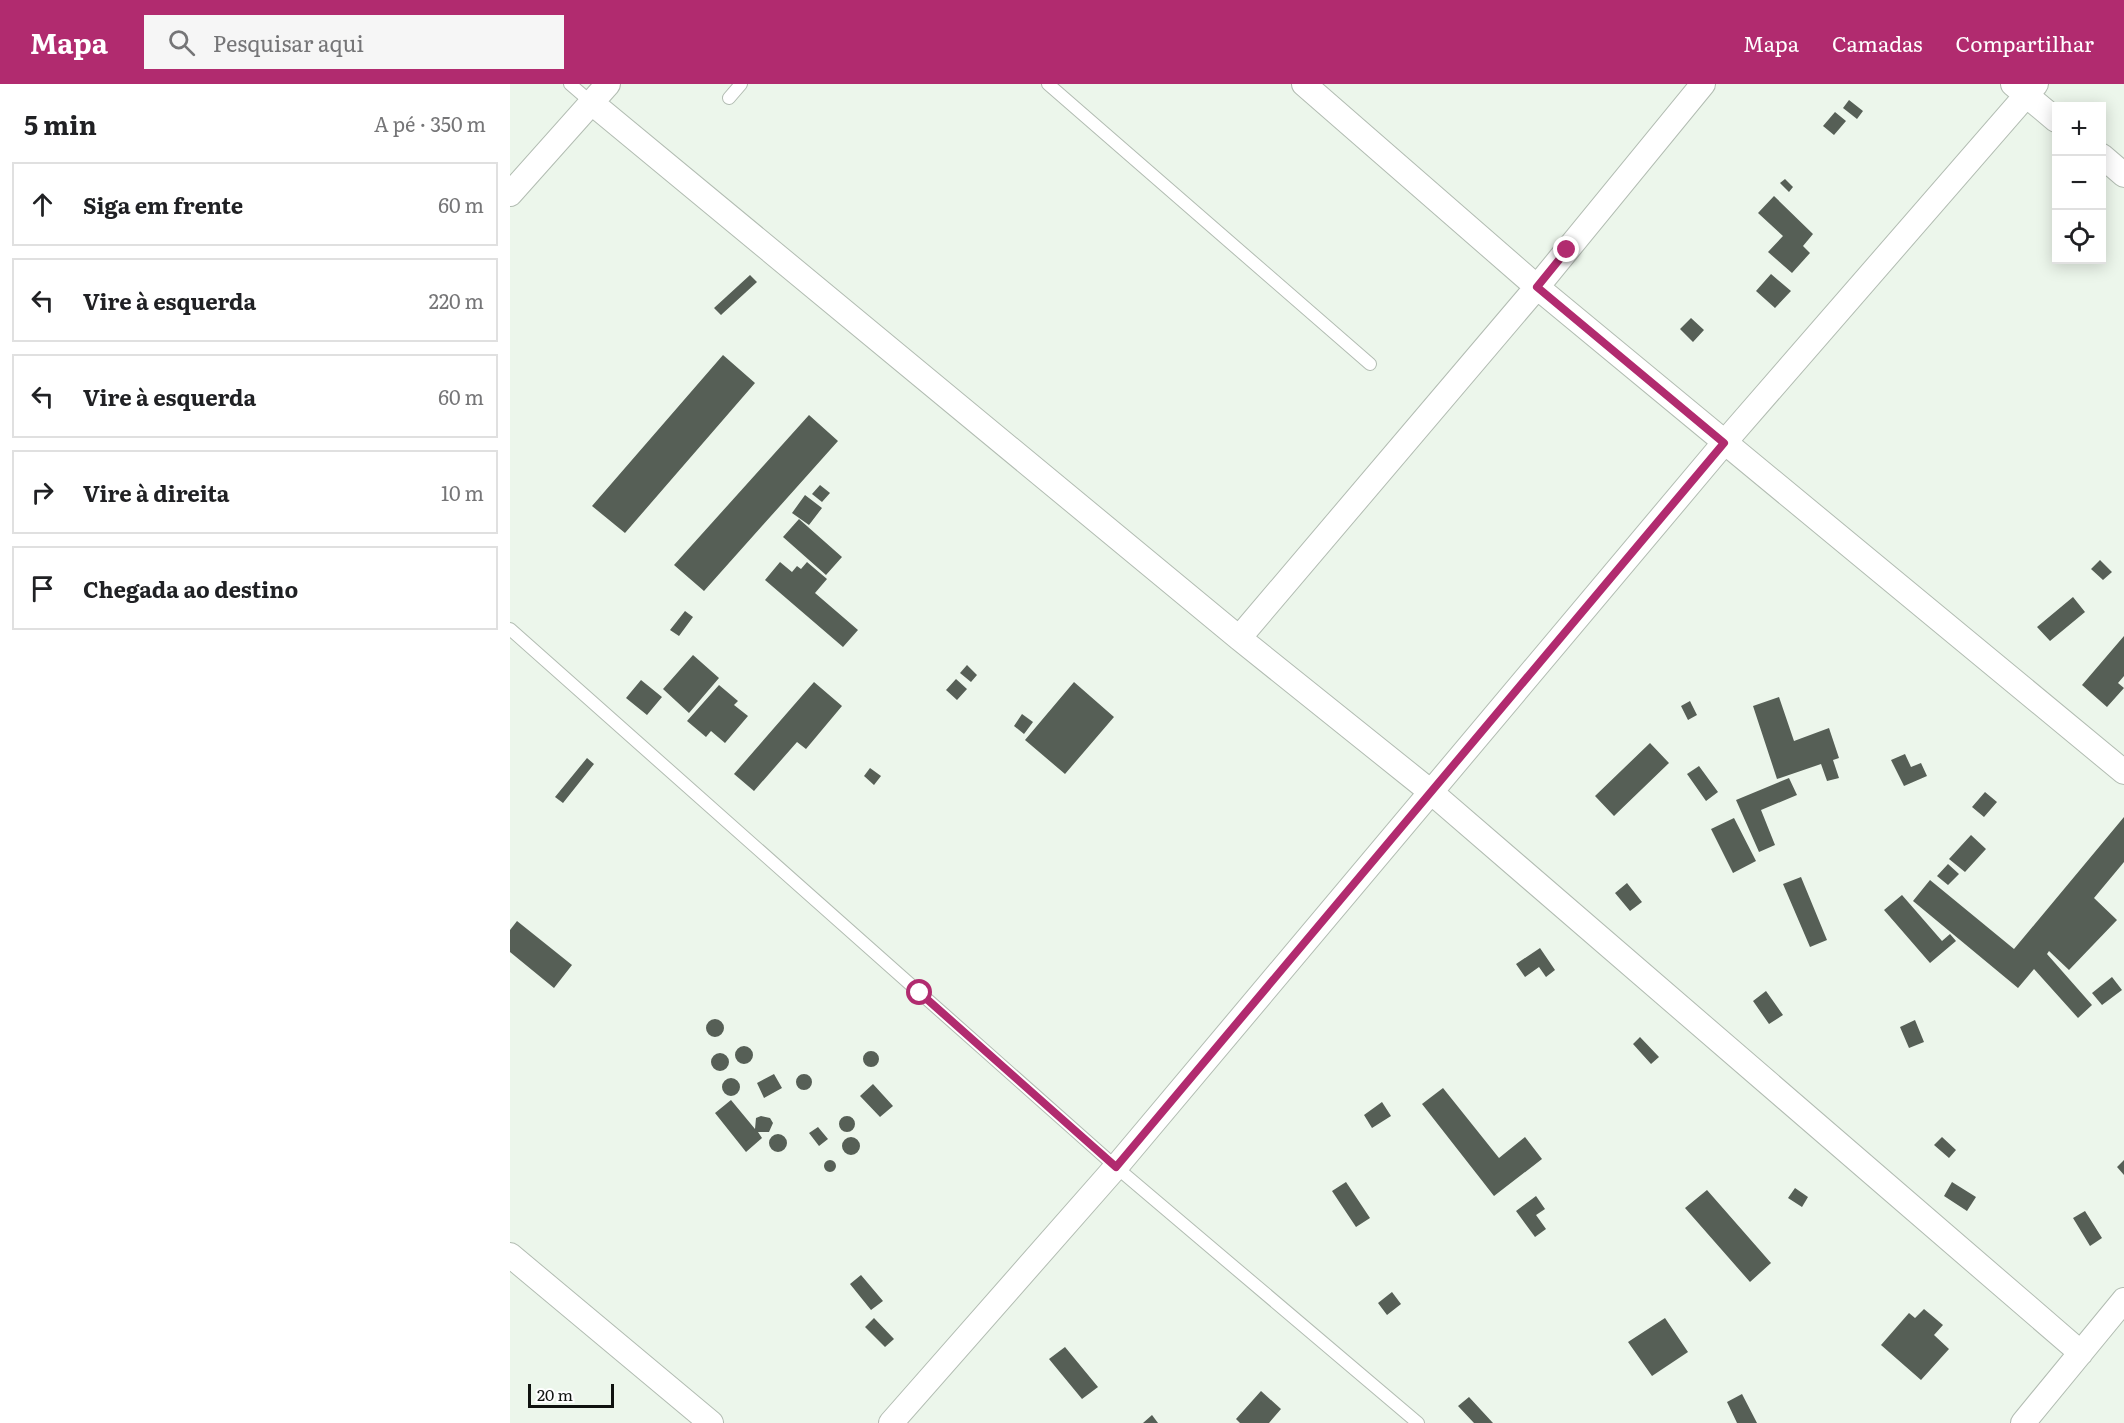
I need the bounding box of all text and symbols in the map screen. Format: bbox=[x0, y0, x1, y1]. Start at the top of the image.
search box bbox=[144, 15, 564, 69]
text: Mapa bbox=[30, 21, 108, 63]
icon: search bbox=[165, 26, 198, 59]
text: Pesquisar aqui bbox=[213, 26, 364, 59]
text: Mapa bbox=[1743, 27, 1799, 58]
text: Camadas bbox=[1832, 27, 1923, 58]
text: Compartilhar bbox=[1956, 27, 2094, 58]
map controls bbox=[2052, 102, 2106, 264]
button: + bbox=[2052, 102, 2106, 156]
text: 5 min bbox=[24, 104, 97, 143]
text: A pé · 350 m bbox=[374, 108, 486, 138]
button: − bbox=[2052, 156, 2106, 210]
icon: ahead bbox=[26, 188, 59, 221]
text: Siga em frente bbox=[83, 188, 243, 221]
text: 60 m bbox=[438, 189, 484, 219]
button: locate bbox=[2052, 210, 2106, 264]
route end bbox=[1553, 236, 1579, 262]
icon: left bbox=[26, 284, 59, 317]
text: Vire à esquerda bbox=[83, 284, 256, 317]
text: 220 m bbox=[429, 285, 484, 315]
icon: left bbox=[26, 380, 59, 413]
text: Vire à esquerda bbox=[83, 380, 256, 413]
text: 60 m bbox=[438, 381, 484, 411]
icon: right bbox=[26, 476, 59, 509]
text: Vire à direita bbox=[83, 476, 230, 509]
text: 10 m bbox=[441, 477, 484, 507]
icon: arrive bbox=[26, 572, 59, 605]
text: Chegada ao destino bbox=[83, 572, 298, 605]
route start bbox=[906, 979, 932, 1005]
scale bar bbox=[528, 1381, 614, 1408]
text: 20 m bbox=[537, 1382, 573, 1406]

